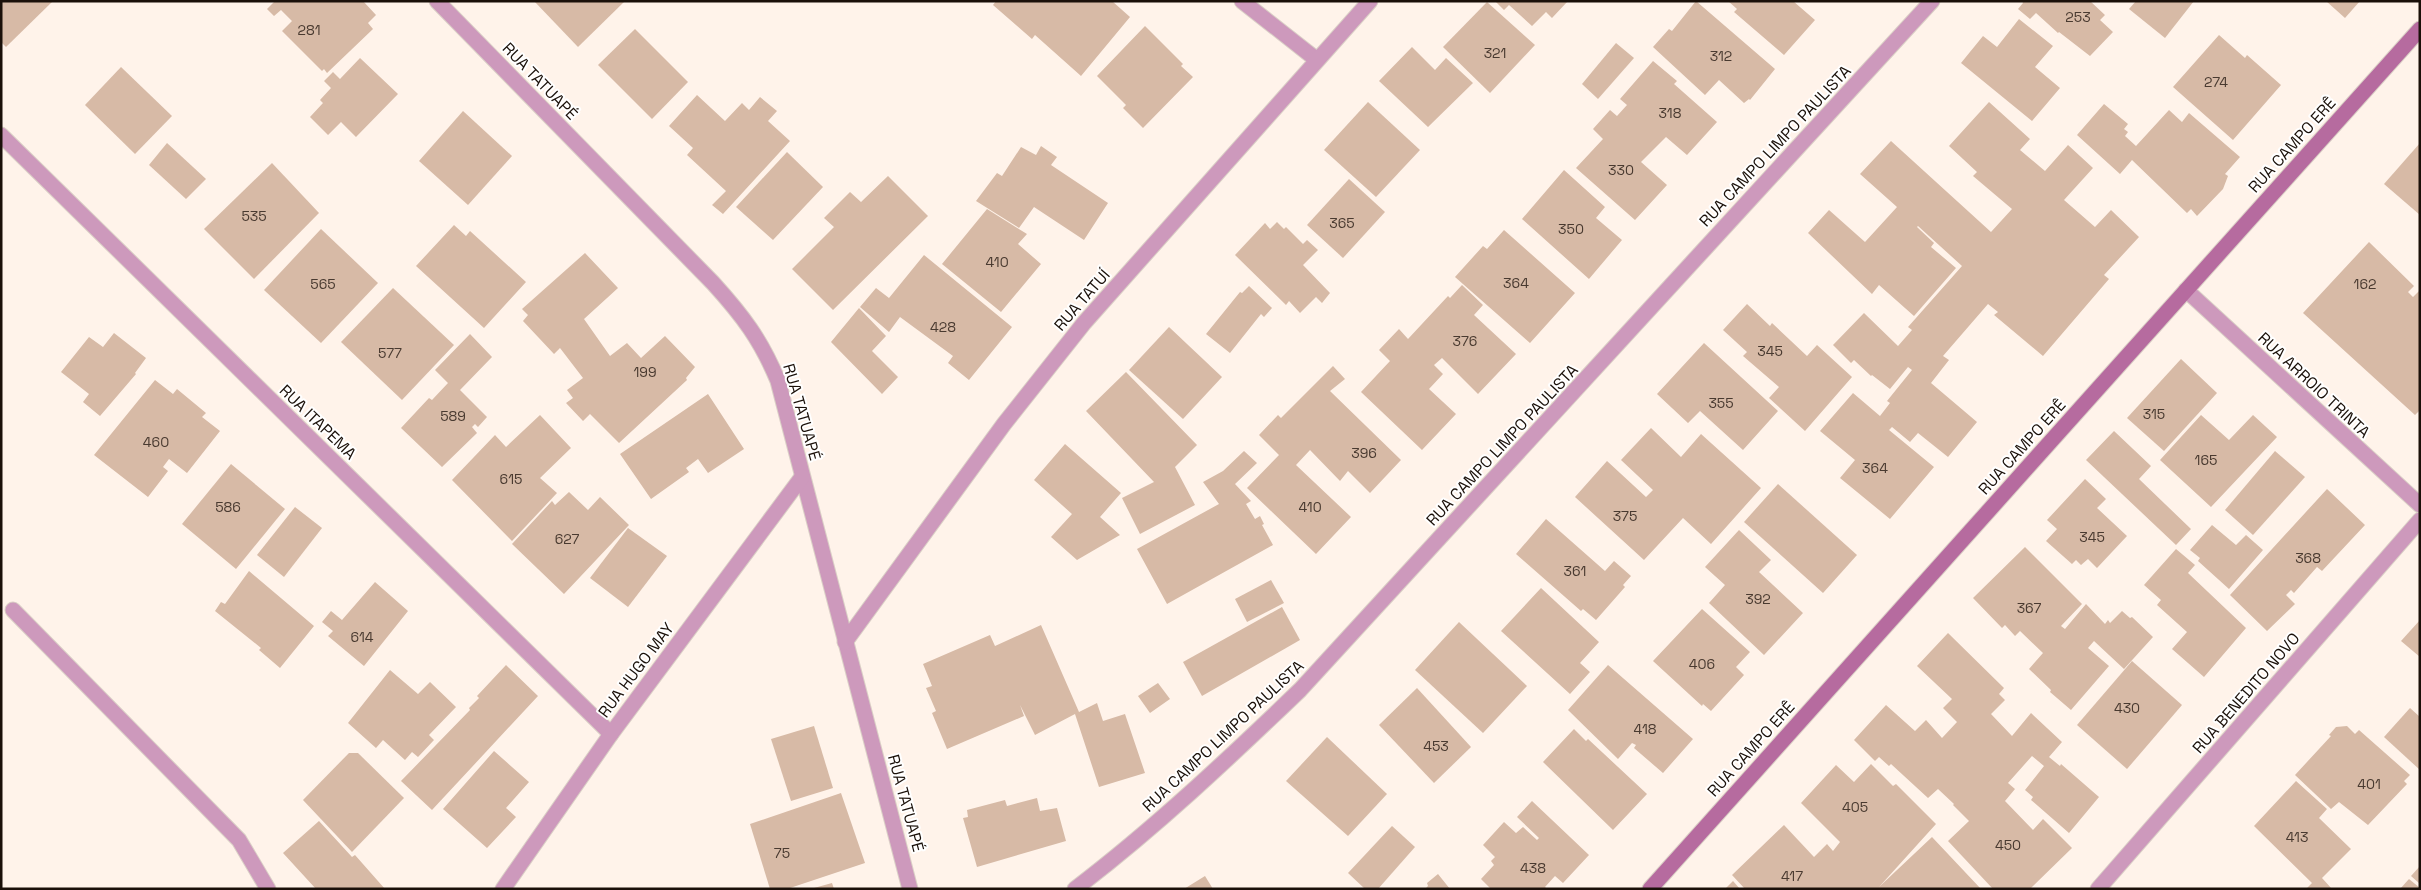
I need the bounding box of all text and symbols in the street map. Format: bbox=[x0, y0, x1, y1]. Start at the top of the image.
house number: 253 bbox=[2065, 8, 2091, 26]
house number: 281 bbox=[297, 21, 321, 39]
street label: RUA TATUAPÉ bbox=[498, 38, 582, 124]
house number: 321 bbox=[1484, 44, 1506, 62]
house number: 312 bbox=[1710, 47, 1732, 65]
street label: RUA CAMPO LIMPO PAULISTA bbox=[1695, 61, 1855, 231]
house number: 274 bbox=[2204, 73, 2228, 91]
street label: RUA CAMPO ERÊ bbox=[2244, 93, 2340, 197]
house number: 318 bbox=[1659, 104, 1682, 122]
house number: 330 bbox=[1608, 161, 1634, 179]
house number: 535 bbox=[241, 207, 267, 225]
house number: 365 bbox=[1329, 214, 1355, 232]
house number: 350 bbox=[1558, 220, 1584, 238]
house number: 410 bbox=[985, 253, 1009, 271]
street label: RUA TATUÍ bbox=[1049, 265, 1115, 335]
house number: 364 bbox=[1503, 274, 1529, 292]
house number: 565 bbox=[310, 275, 336, 293]
house number: 162 bbox=[2354, 275, 2376, 293]
house number: 428 bbox=[930, 318, 956, 336]
street label: RUA ARROIO TRINTA bbox=[2253, 328, 2375, 442]
house number: 376 bbox=[1453, 332, 1477, 350]
house number: 345 bbox=[1757, 342, 1783, 360]
house number: 577 bbox=[378, 344, 402, 362]
street label: RUA CAMPO LIMPO PAULISTA bbox=[1422, 360, 1582, 530]
street label: RUA TATUAPÉ bbox=[778, 361, 826, 463]
house number: 199 bbox=[634, 363, 657, 381]
street label: RUA ITAPEMA bbox=[275, 380, 361, 464]
house number: 355 bbox=[1708, 394, 1734, 412]
street label: RUA CAMPO ERÊ bbox=[1974, 395, 2070, 499]
house number: 315 bbox=[2143, 405, 2165, 423]
house number: 589 bbox=[440, 407, 466, 425]
house number: 460 bbox=[143, 433, 169, 451]
house number: 396 bbox=[1351, 444, 1377, 462]
house number: 165 bbox=[2195, 451, 2217, 469]
house number: 364 bbox=[1862, 459, 1888, 477]
house number: 615 bbox=[500, 470, 522, 488]
house number: 586 bbox=[215, 498, 241, 516]
house number: 410 bbox=[1298, 498, 1322, 516]
house number: 375 bbox=[1613, 507, 1637, 525]
house number: 345 bbox=[2079, 528, 2105, 546]
house number: 627 bbox=[555, 530, 579, 548]
house number: 368 bbox=[2295, 549, 2321, 567]
house number: 361 bbox=[1564, 562, 1586, 580]
house number: 392 bbox=[1745, 590, 1771, 608]
house number: 367 bbox=[2017, 599, 2041, 617]
street label: RUA HUGO MAY bbox=[593, 618, 679, 722]
house number: 614 bbox=[350, 628, 374, 646]
street label: RUA BENEDITO NOVO bbox=[2188, 628, 2304, 758]
house number: 406 bbox=[1689, 655, 1715, 673]
street label: RUA CAMPO LIMPO PAULISTA bbox=[1138, 656, 1308, 816]
street label: RUA CAMPO ERÊ bbox=[1703, 697, 1799, 801]
house number: 430 bbox=[2114, 699, 2140, 717]
house number: 418 bbox=[1634, 720, 1657, 738]
house number: 453 bbox=[1423, 737, 1449, 755]
street label: RUA TATUAPÉ bbox=[883, 752, 929, 854]
house number: 401 bbox=[2357, 775, 2381, 793]
house number: 405 bbox=[1842, 798, 1868, 816]
house number: 413 bbox=[2286, 828, 2308, 846]
house number: 450 bbox=[1995, 836, 2021, 854]
house number: 75 bbox=[774, 844, 790, 862]
house number: 438 bbox=[1520, 859, 1546, 877]
house number: 417 bbox=[1781, 867, 1803, 885]

